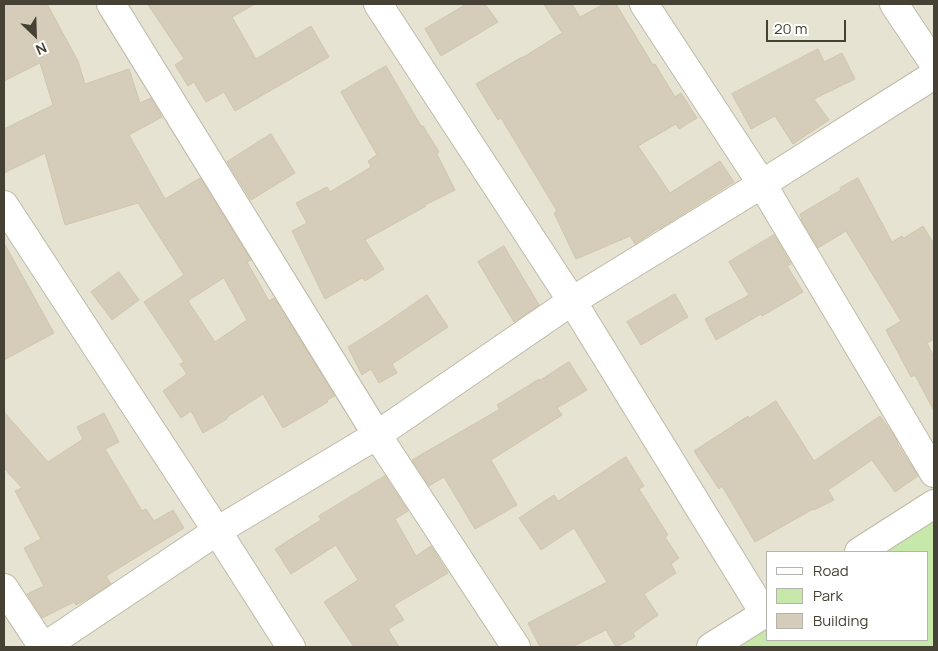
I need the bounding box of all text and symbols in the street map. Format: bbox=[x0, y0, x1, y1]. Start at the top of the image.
north arrow bbox=[10, 10, 60, 60]
scale bar bbox=[768, 10, 848, 42]
text: 20 m bbox=[774, 18, 807, 39]
text: N bbox=[33, 38, 50, 60]
legend bbox=[766, 551, 928, 641]
text: Road bbox=[813, 560, 849, 581]
text: Park bbox=[813, 585, 843, 606]
text: Building bbox=[813, 610, 868, 631]

